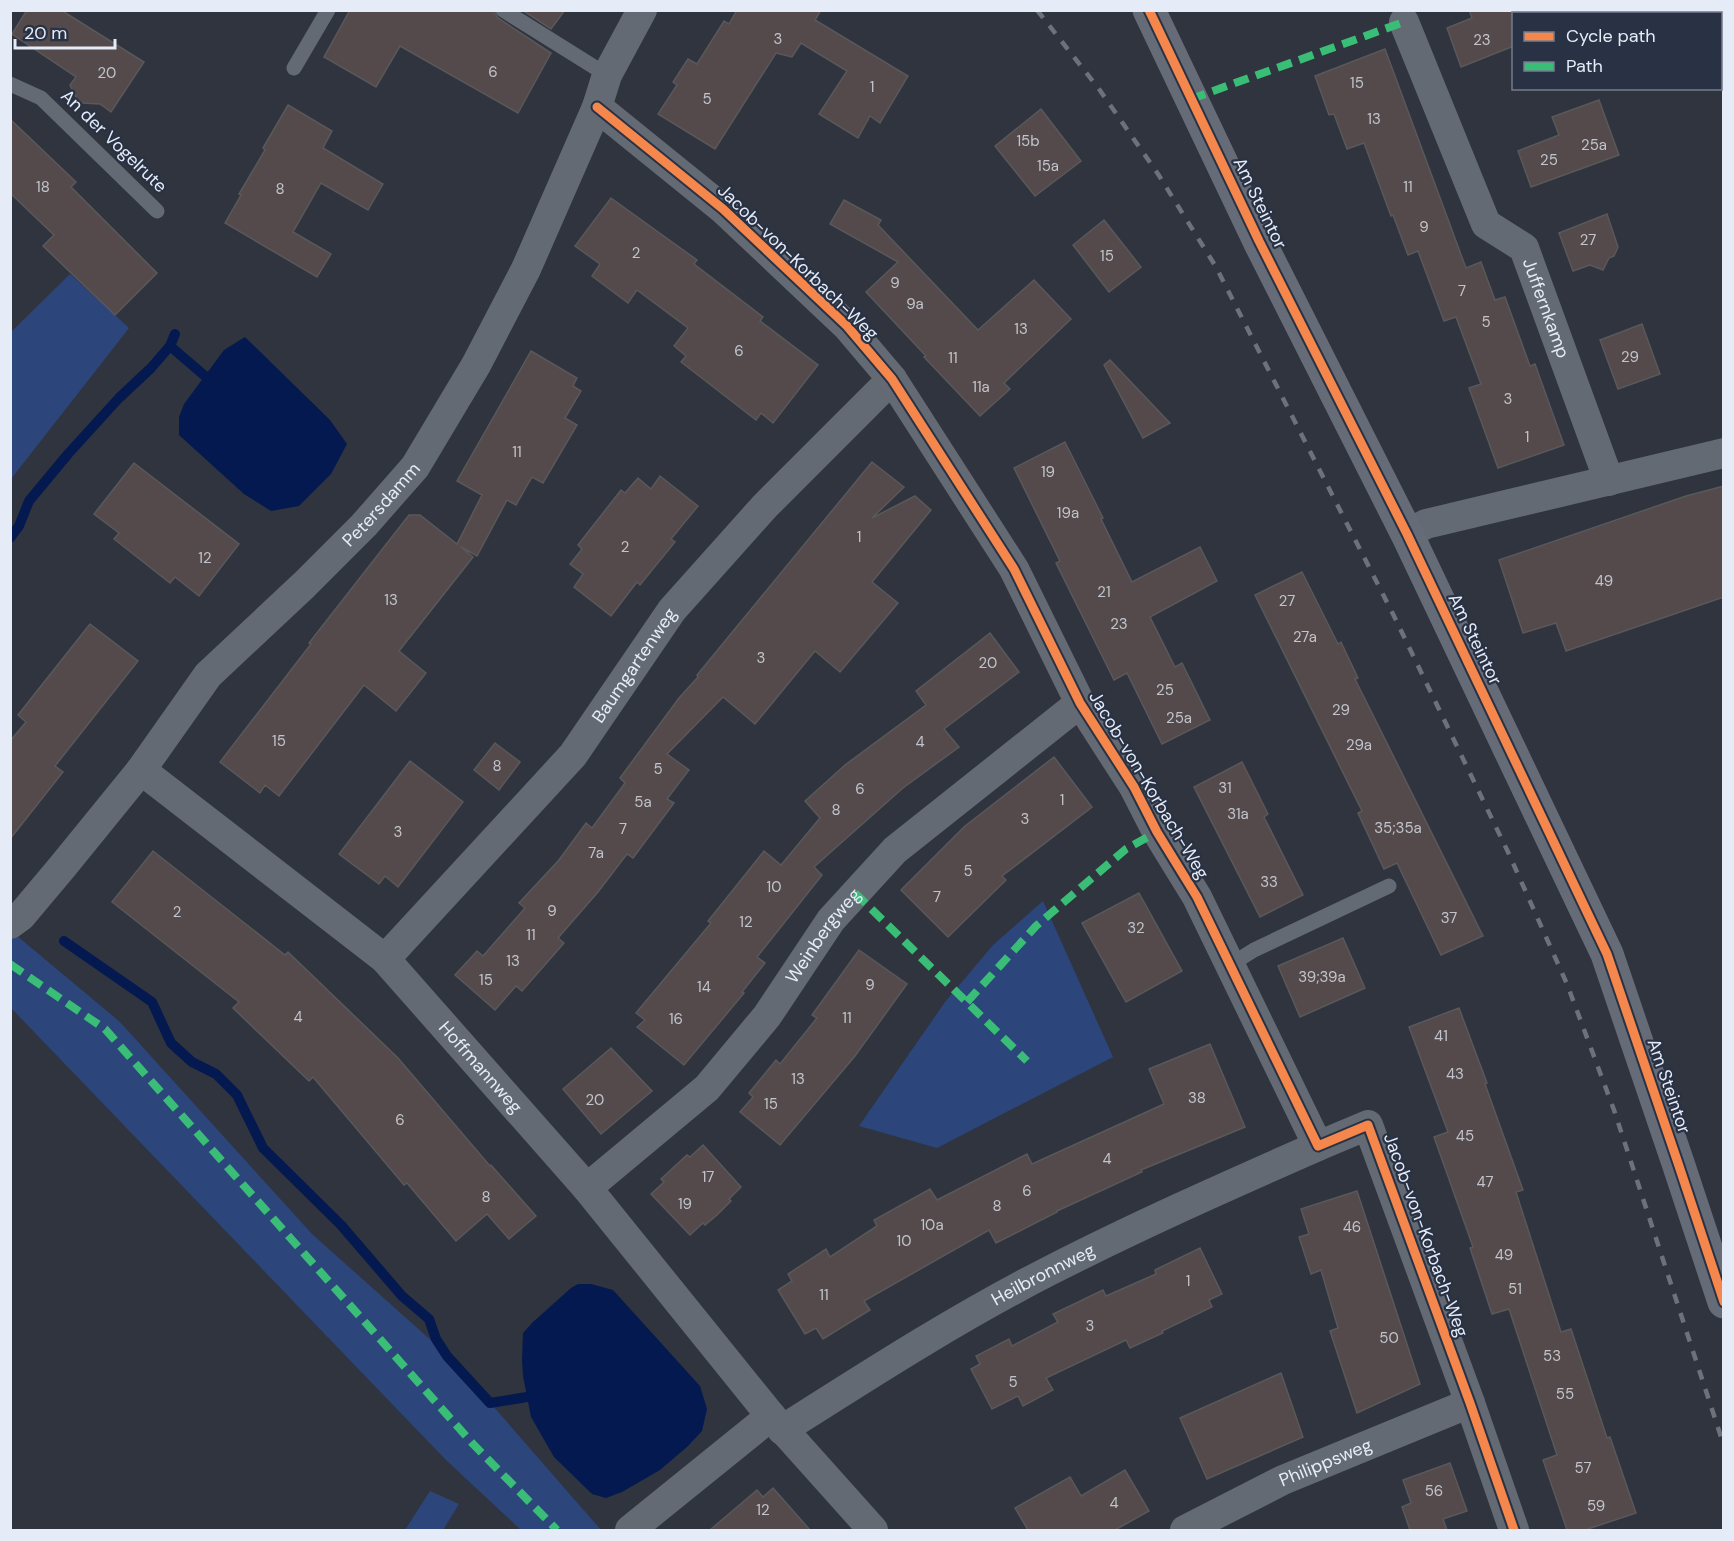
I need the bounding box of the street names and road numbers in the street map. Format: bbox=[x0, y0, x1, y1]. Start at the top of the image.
street label: An der Vogelrute bbox=[56, 84, 172, 198]
street label: Am Steintor bbox=[1228, 153, 1293, 253]
street label: Jacob-von-Korbach-Weg bbox=[712, 179, 884, 345]
street label: Juffernkamp bbox=[1517, 255, 1575, 361]
street label: Petersdamm bbox=[337, 457, 426, 552]
street label: Am Steintor bbox=[1443, 589, 1508, 689]
street label: Baumgartenweg bbox=[586, 603, 682, 728]
street label: Jacob-von-Korbach-Weg bbox=[1083, 687, 1215, 883]
street label: Weinbergweg bbox=[780, 883, 866, 988]
street label: Hoffmannweg bbox=[433, 1016, 528, 1118]
street label: Am Steintor bbox=[1642, 1035, 1697, 1137]
street label: Jacob-von-Korbach-Weg bbox=[1378, 1130, 1474, 1340]
street label: Heilbronnweg bbox=[987, 1238, 1099, 1311]
street label: Philippsweg bbox=[1275, 1433, 1376, 1492]

